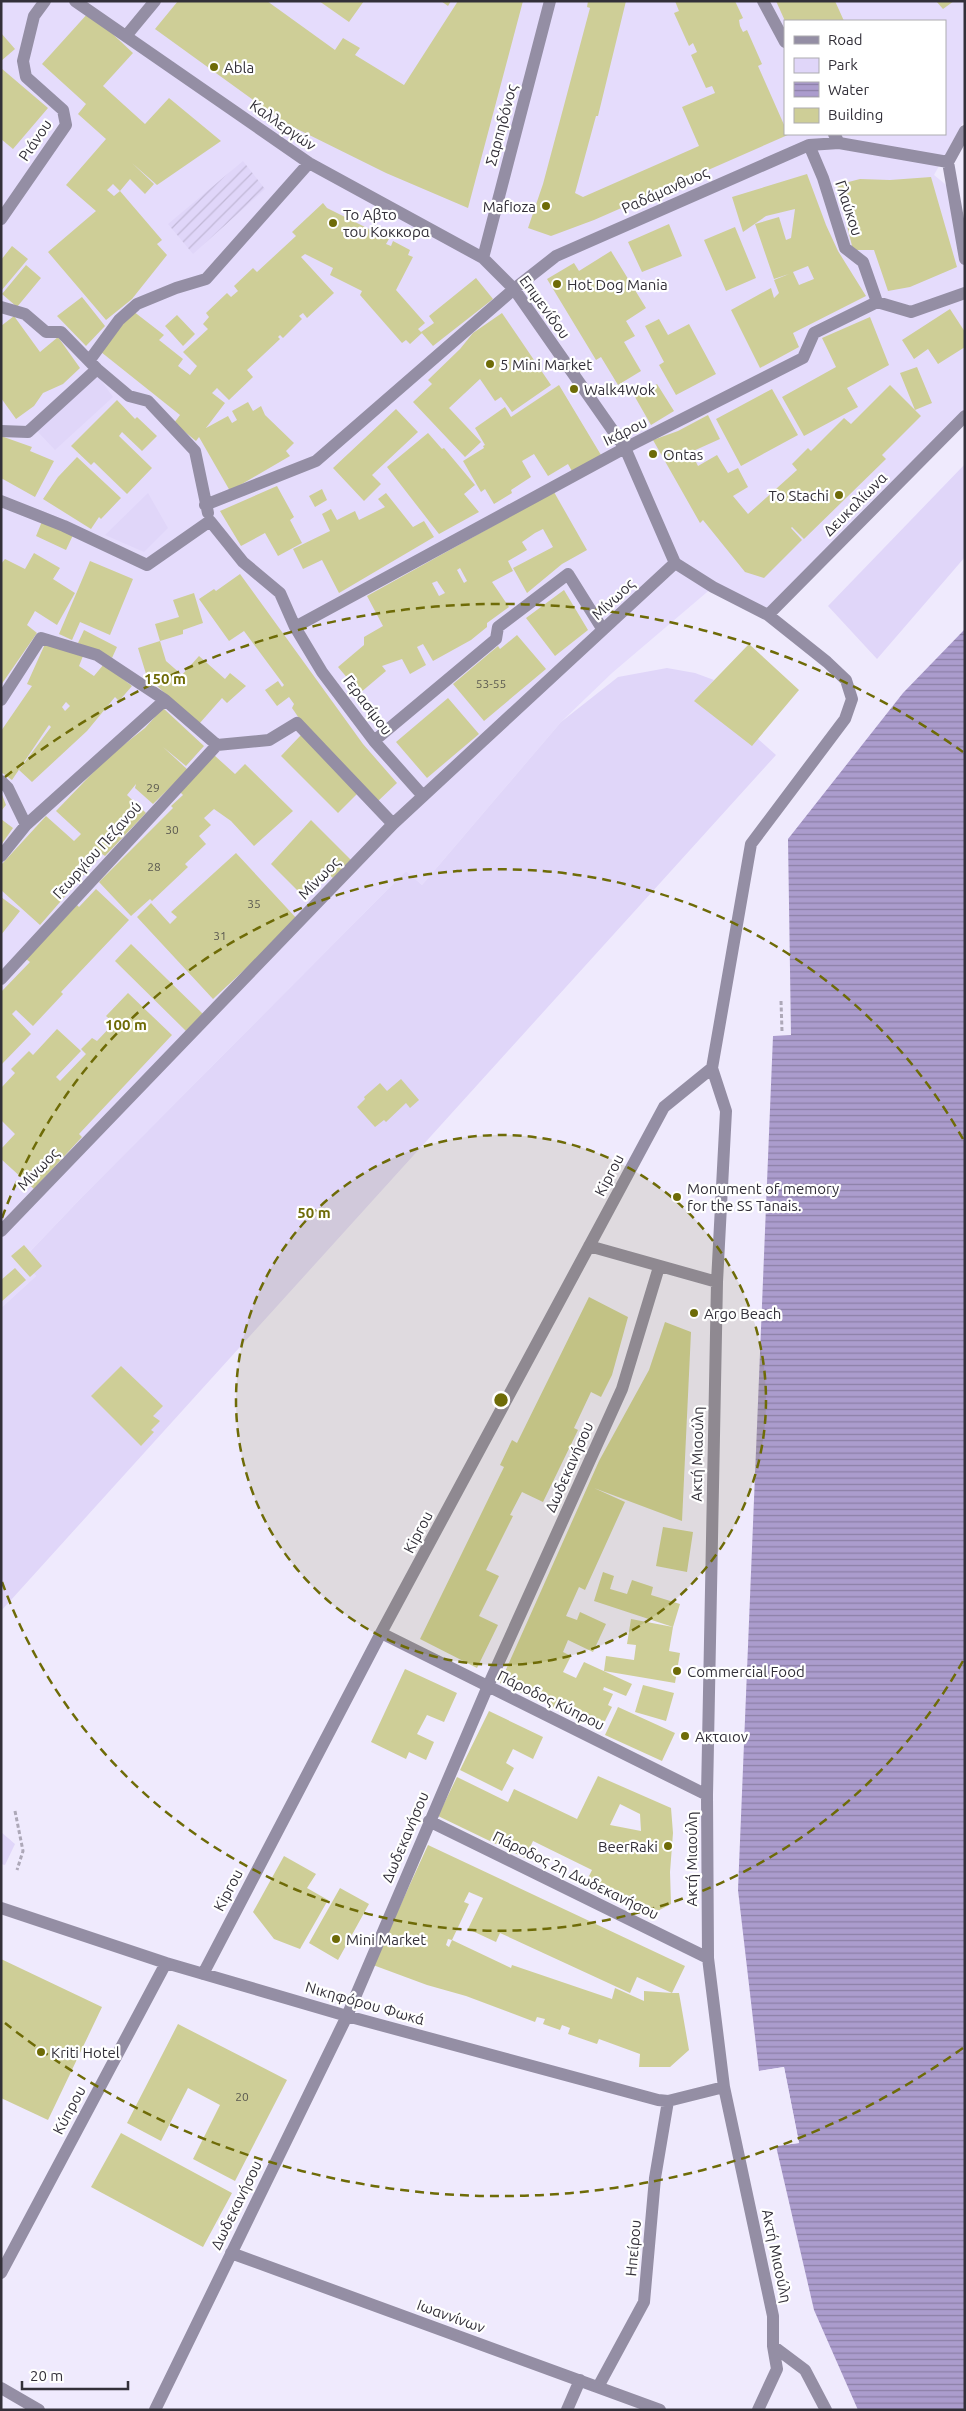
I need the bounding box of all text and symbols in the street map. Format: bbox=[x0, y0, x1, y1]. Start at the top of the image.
legend bbox=[784, 20, 946, 135]
text: Road bbox=[828, 31, 863, 48]
text: Park bbox=[828, 56, 858, 73]
place label: Abla bbox=[224, 59, 254, 76]
marker: Abla bbox=[208, 61, 220, 73]
text: Water bbox=[828, 81, 869, 98]
street label: Σαρπηδόνος bbox=[482, 82, 520, 168]
street label: Καλλεργών bbox=[247, 96, 319, 154]
text: Building bbox=[828, 106, 883, 123]
street label: Ριάνου bbox=[15, 116, 55, 164]
street label: Ραδάμανθυος bbox=[619, 163, 711, 217]
street label: Γλαύκου bbox=[832, 178, 866, 238]
place label: Mafioza bbox=[483, 198, 536, 215]
marker: Mafioza bbox=[540, 200, 552, 212]
place label: Το Αβτο του Κοκκορα bbox=[343, 206, 430, 240]
marker: Το Αβτο του Κοκκορα bbox=[327, 217, 339, 229]
street label: Επιμενίδου bbox=[516, 272, 574, 342]
place label: Hot Dog Mania bbox=[567, 276, 668, 293]
marker: Hot Dog Mania bbox=[551, 278, 563, 290]
place label: 5 Mini Market bbox=[500, 356, 592, 373]
marker: 5 Mini Market bbox=[484, 358, 496, 370]
place label: Walk4Wok bbox=[584, 381, 656, 398]
marker: Walk4Wok bbox=[568, 383, 580, 395]
street label: Ικάρου bbox=[600, 413, 650, 449]
place label: Ontas bbox=[663, 446, 703, 463]
marker: Ontas bbox=[647, 448, 659, 460]
street label: Δευκαλίωνα bbox=[820, 469, 890, 539]
place label: To Stachi bbox=[769, 487, 829, 504]
marker: To Stachi bbox=[833, 489, 845, 501]
street label: Μίνωος bbox=[588, 575, 638, 623]
text: 150 m bbox=[144, 670, 186, 687]
street label: Γερασίμου bbox=[340, 672, 396, 738]
house number: 53-55 bbox=[476, 677, 506, 690]
house number: 29 bbox=[146, 781, 160, 794]
street label: Γεωργίου Πεζανού bbox=[49, 798, 145, 902]
house number: 30 bbox=[165, 823, 179, 836]
street label: Μίνωος bbox=[295, 853, 343, 903]
house number: 28 bbox=[147, 860, 161, 873]
house number: 35 bbox=[247, 897, 261, 910]
house number: 31 bbox=[213, 929, 227, 942]
text: 100 m bbox=[105, 1016, 147, 1033]
street label: Μίνωος bbox=[14, 1144, 62, 1194]
street label: Kiprou bbox=[591, 1151, 627, 1199]
place label: Monument of memory for the SS Tanais. bbox=[687, 1180, 839, 1214]
marker: Monument of memory for the SS Tanais. bbox=[671, 1191, 683, 1203]
text: 50 m bbox=[297, 1204, 331, 1221]
place label: Argo Beach bbox=[704, 1305, 781, 1322]
marker: Argo Beach bbox=[688, 1307, 700, 1319]
centre of rings bbox=[492, 1391, 510, 1409]
street label: Ακτή Μιαούλη bbox=[688, 1406, 706, 1502]
street label: Δωδεκανήσου bbox=[541, 1419, 597, 1515]
street label: Kiprou bbox=[400, 1508, 436, 1556]
place label: Commercial Food bbox=[687, 1663, 805, 1680]
marker: Commercial Food bbox=[671, 1665, 683, 1677]
street label: Πάροδος Κύπρου bbox=[495, 1667, 607, 1733]
place label: Ακταιον bbox=[695, 1728, 748, 1745]
marker: Ακταιον bbox=[679, 1730, 691, 1742]
street label: Δωδεκανήσου bbox=[378, 1789, 432, 1885]
street label: Ακτή Μιαούλη bbox=[683, 1811, 700, 1907]
street label: Πάροδος 2η Δωδεκανήσου bbox=[490, 1827, 662, 1923]
place label: BeerRaki bbox=[598, 1838, 658, 1855]
marker: BeerRaki bbox=[662, 1840, 674, 1852]
street label: Kiprou bbox=[210, 1866, 246, 1914]
place label: Mini Market bbox=[346, 1931, 426, 1948]
marker: Mini Market bbox=[330, 1933, 342, 1945]
street label: Νικηφόρου Φωκά bbox=[303, 1978, 427, 2028]
place label: Kriti Hotel bbox=[51, 2044, 120, 2061]
marker: Kriti Hotel bbox=[35, 2046, 47, 2058]
street label: Κύπρου bbox=[49, 2083, 89, 2137]
house number: 20 bbox=[235, 2090, 249, 2103]
street label: Δωδεκανήσου bbox=[207, 2158, 265, 2252]
street label: Ακτή Μιαούλη bbox=[759, 2208, 795, 2304]
street label: Ηπείρου bbox=[622, 2219, 644, 2277]
street label: Ιωαννίνων bbox=[415, 2296, 487, 2336]
scale bar bbox=[22, 2358, 129, 2390]
text: 20 m bbox=[30, 2367, 63, 2384]

